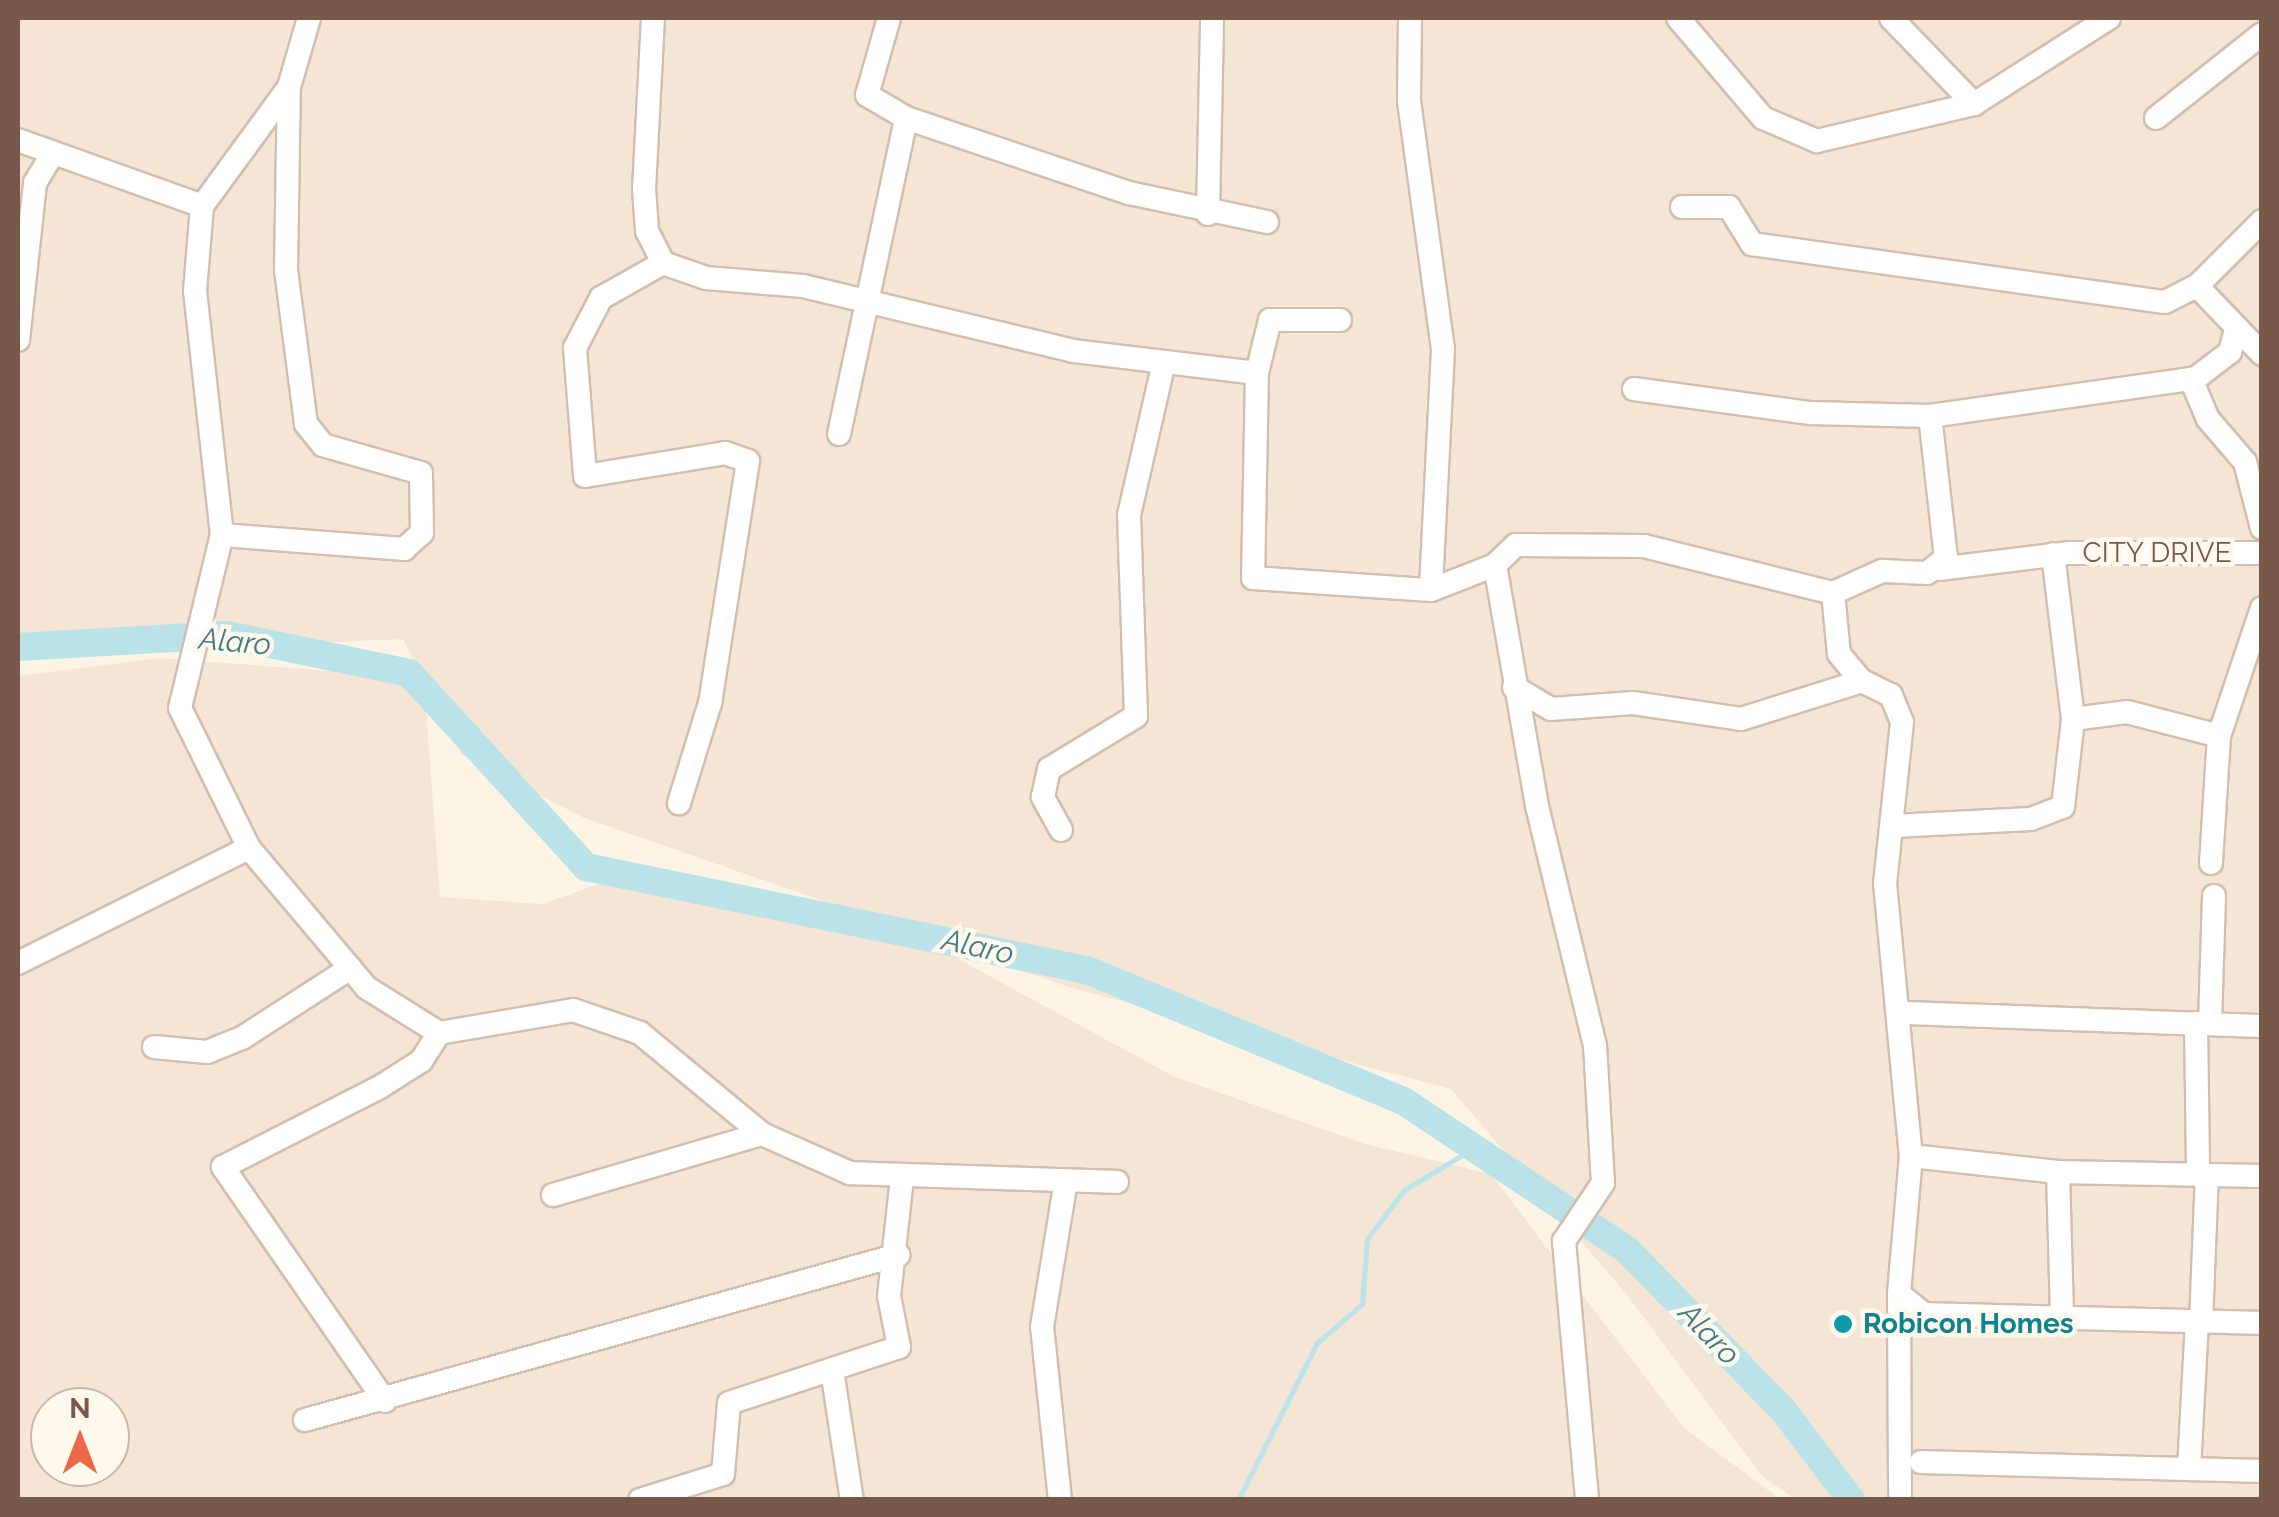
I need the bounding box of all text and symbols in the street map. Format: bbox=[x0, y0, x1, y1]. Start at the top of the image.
street label: CITY DRIVE bbox=[2082, 536, 2232, 570]
water label: Alaro bbox=[197, 621, 273, 663]
water label: Alaro bbox=[939, 922, 1017, 972]
water label: Alaro bbox=[1671, 1296, 1747, 1372]
place label: Robicon Homes bbox=[1863, 1307, 2073, 1341]
marker: Robicon Homes bbox=[1832, 1313, 1854, 1335]
north arrow bbox=[30, 1387, 130, 1487]
text: N bbox=[69, 1392, 91, 1425]

